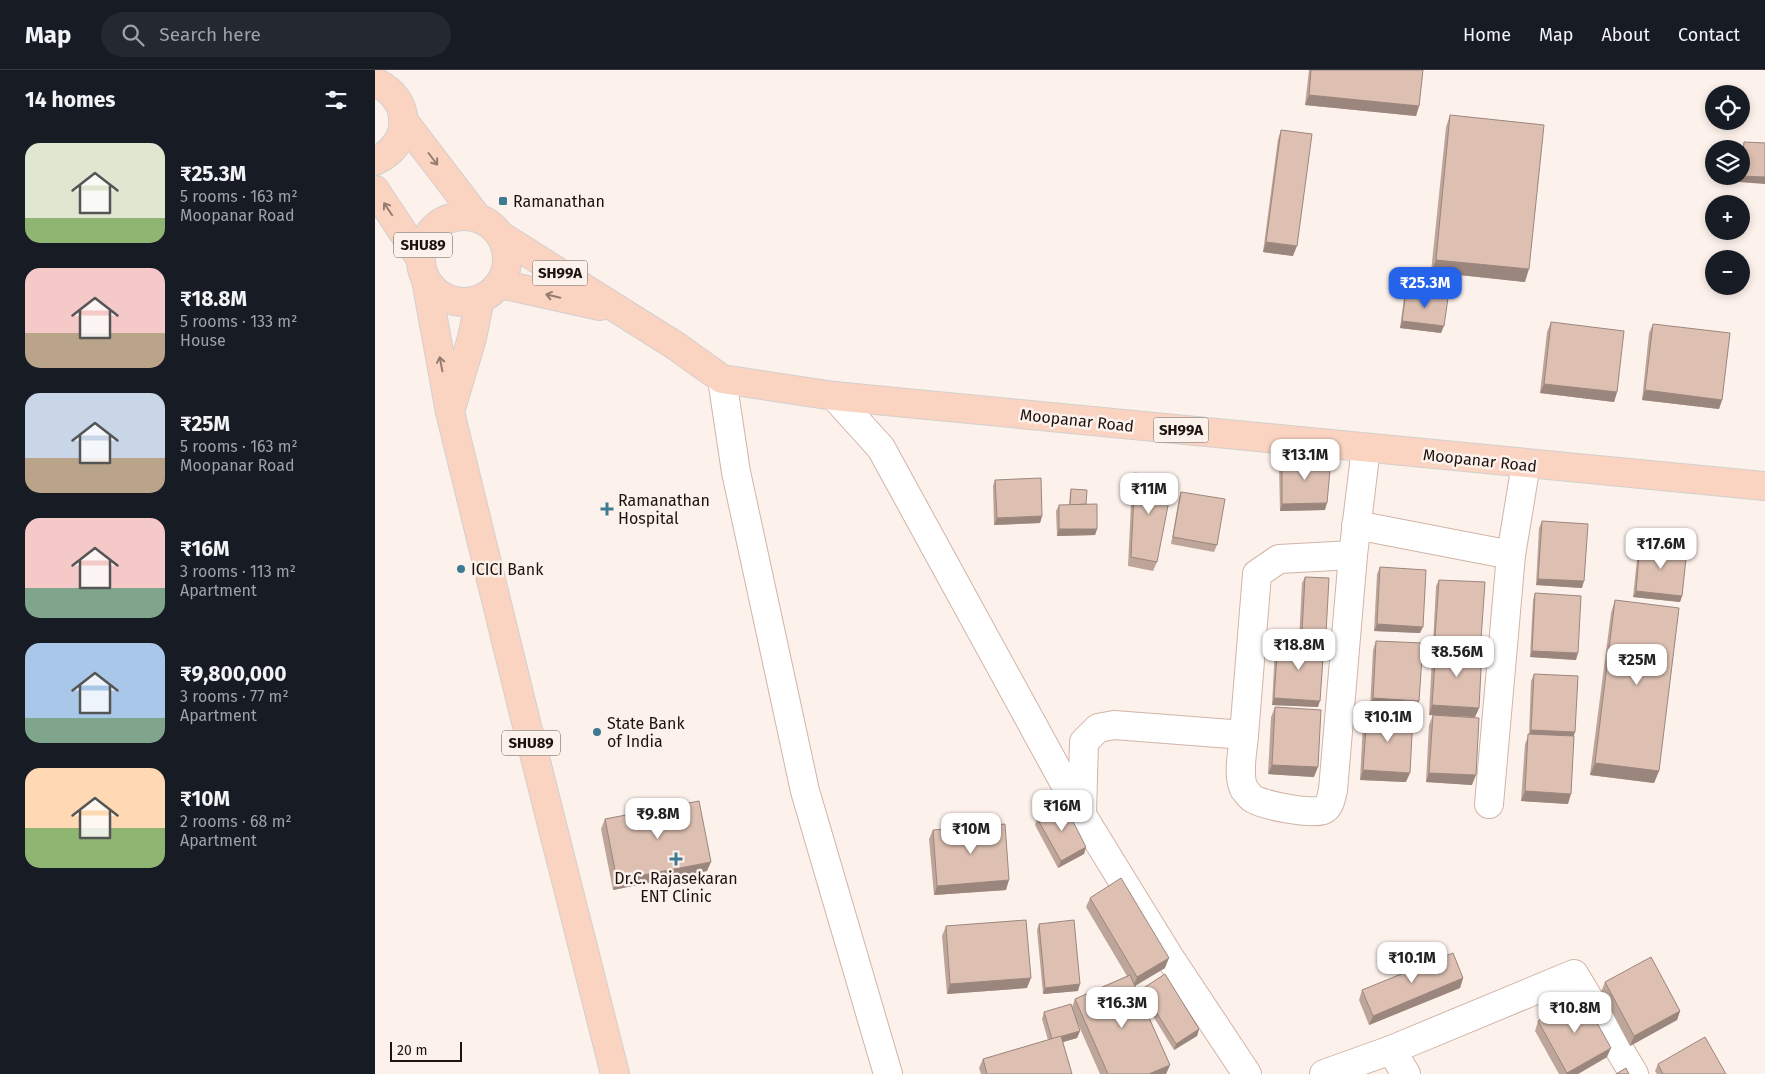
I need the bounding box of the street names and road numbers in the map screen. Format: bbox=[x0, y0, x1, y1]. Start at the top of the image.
road number: SHU89 bbox=[394, 232, 452, 258]
road number: SH99A bbox=[533, 260, 587, 286]
street label: Moopanar Road bbox=[1019, 405, 1135, 436]
road number: SH99A bbox=[1153, 418, 1209, 442]
street label: Moopanar Road bbox=[1422, 445, 1538, 476]
road number: SHU89 bbox=[502, 730, 560, 756]

